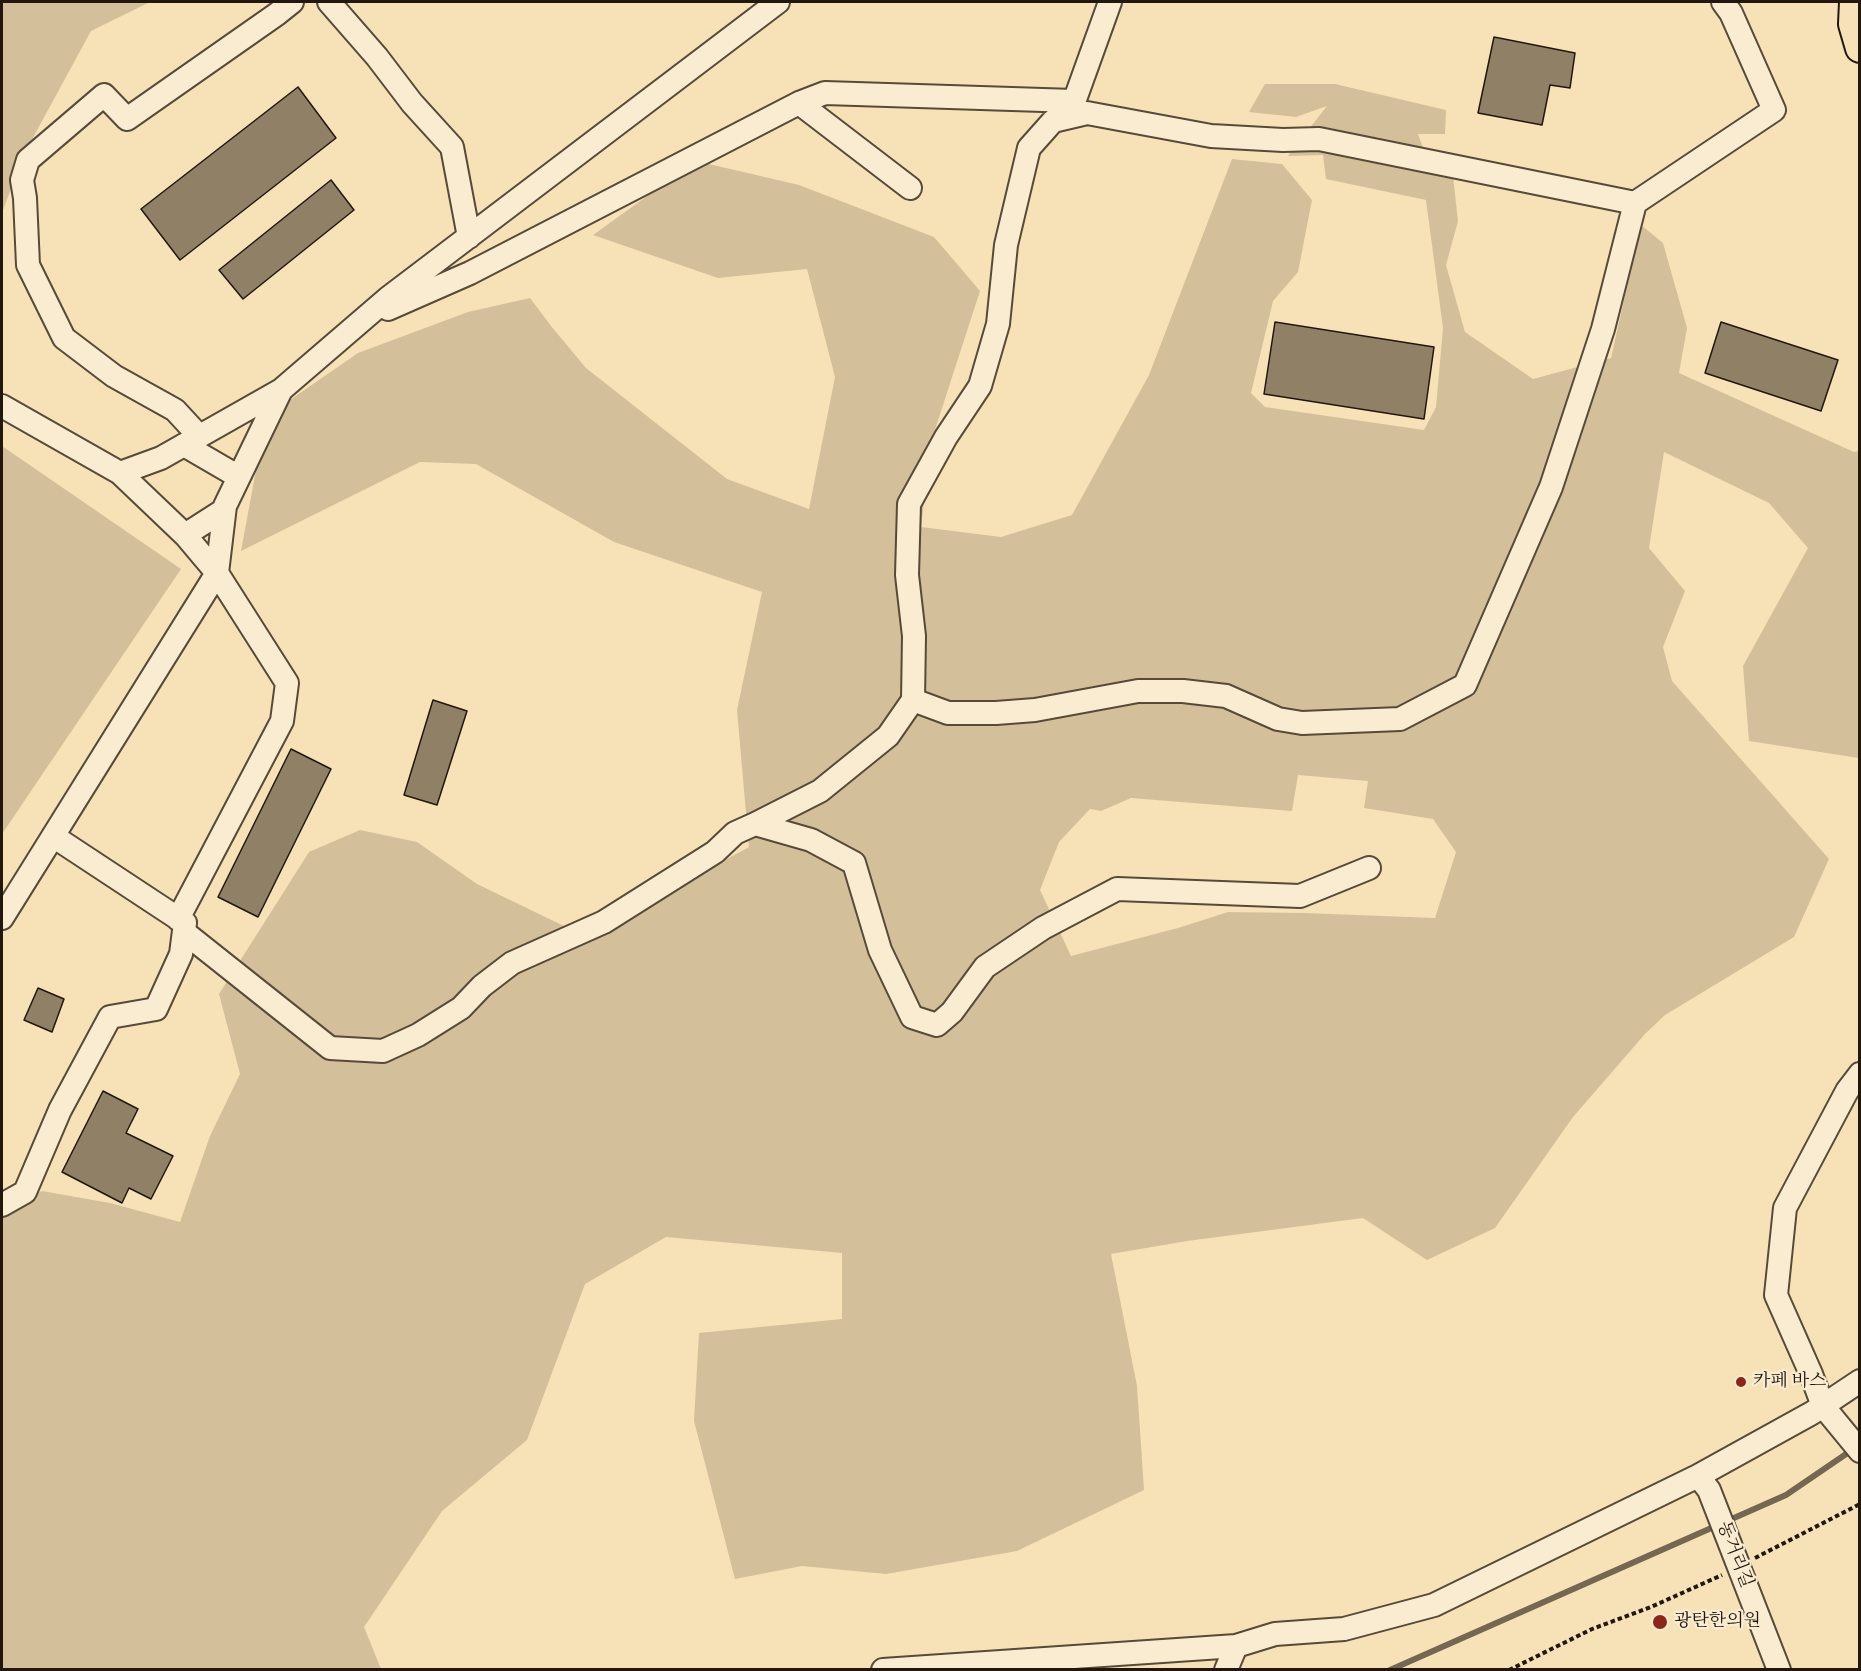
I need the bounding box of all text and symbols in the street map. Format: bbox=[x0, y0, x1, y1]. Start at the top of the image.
place label: 카페 바스 bbox=[1753, 1371, 1826, 1393]
marker: 카페 바스 bbox=[1734, 1375, 1748, 1389]
street label: 동거리길 bbox=[1711, 1519, 1757, 1591]
place label: 광탄한의원 bbox=[1674, 1611, 1761, 1633]
marker: 광탄한의원 bbox=[1651, 1613, 1669, 1631]

